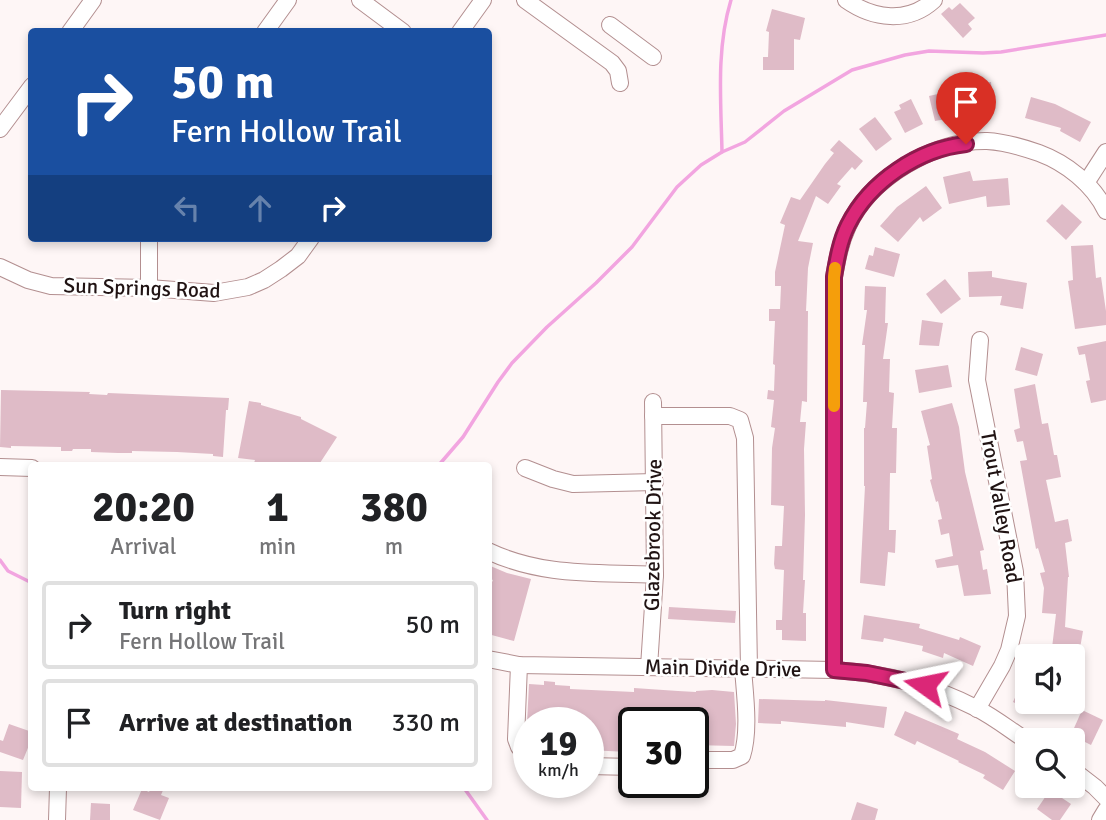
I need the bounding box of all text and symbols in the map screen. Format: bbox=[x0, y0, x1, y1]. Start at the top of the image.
text: 50 m bbox=[171, 52, 274, 112]
icon: right bbox=[56, 56, 147, 147]
pin bbox=[936, 72, 996, 144]
icon: arrive bbox=[947, 83, 985, 121]
text: Fern Hollow Trail bbox=[171, 112, 402, 151]
icon: left bbox=[168, 189, 206, 227]
icon: ahead bbox=[241, 189, 279, 227]
icon: right bbox=[314, 189, 352, 227]
street label: Sun Springs Road bbox=[63, 272, 221, 304]
street label: Trout Valley Road bbox=[975, 429, 1027, 585]
street label: Glazebrook Drive bbox=[639, 459, 667, 611]
text: 20:20 bbox=[92, 482, 195, 533]
text: 1 bbox=[266, 482, 289, 533]
text: 380 bbox=[360, 482, 428, 533]
text: Arrival bbox=[110, 532, 177, 561]
text: min bbox=[259, 532, 296, 561]
text: m bbox=[385, 532, 403, 561]
text: Turn right bbox=[119, 595, 231, 627]
icon: right bbox=[60, 606, 98, 644]
text: 50 m bbox=[405, 609, 460, 641]
text: Fern Hollow Trail bbox=[119, 627, 285, 656]
map controls bbox=[1015, 644, 1085, 798]
button: sound bbox=[1015, 644, 1085, 714]
position arrow bbox=[888, 648, 962, 722]
street label: Main Divide Drive bbox=[644, 654, 802, 682]
icon: arrive bbox=[60, 704, 98, 742]
text: Arrive at destination bbox=[119, 707, 352, 739]
text: 330 m bbox=[391, 707, 460, 739]
speed limit sign: 30 bbox=[618, 707, 709, 798]
text: 19 bbox=[540, 722, 577, 765]
button: search bbox=[1015, 728, 1085, 798]
text: km/h bbox=[538, 759, 579, 781]

